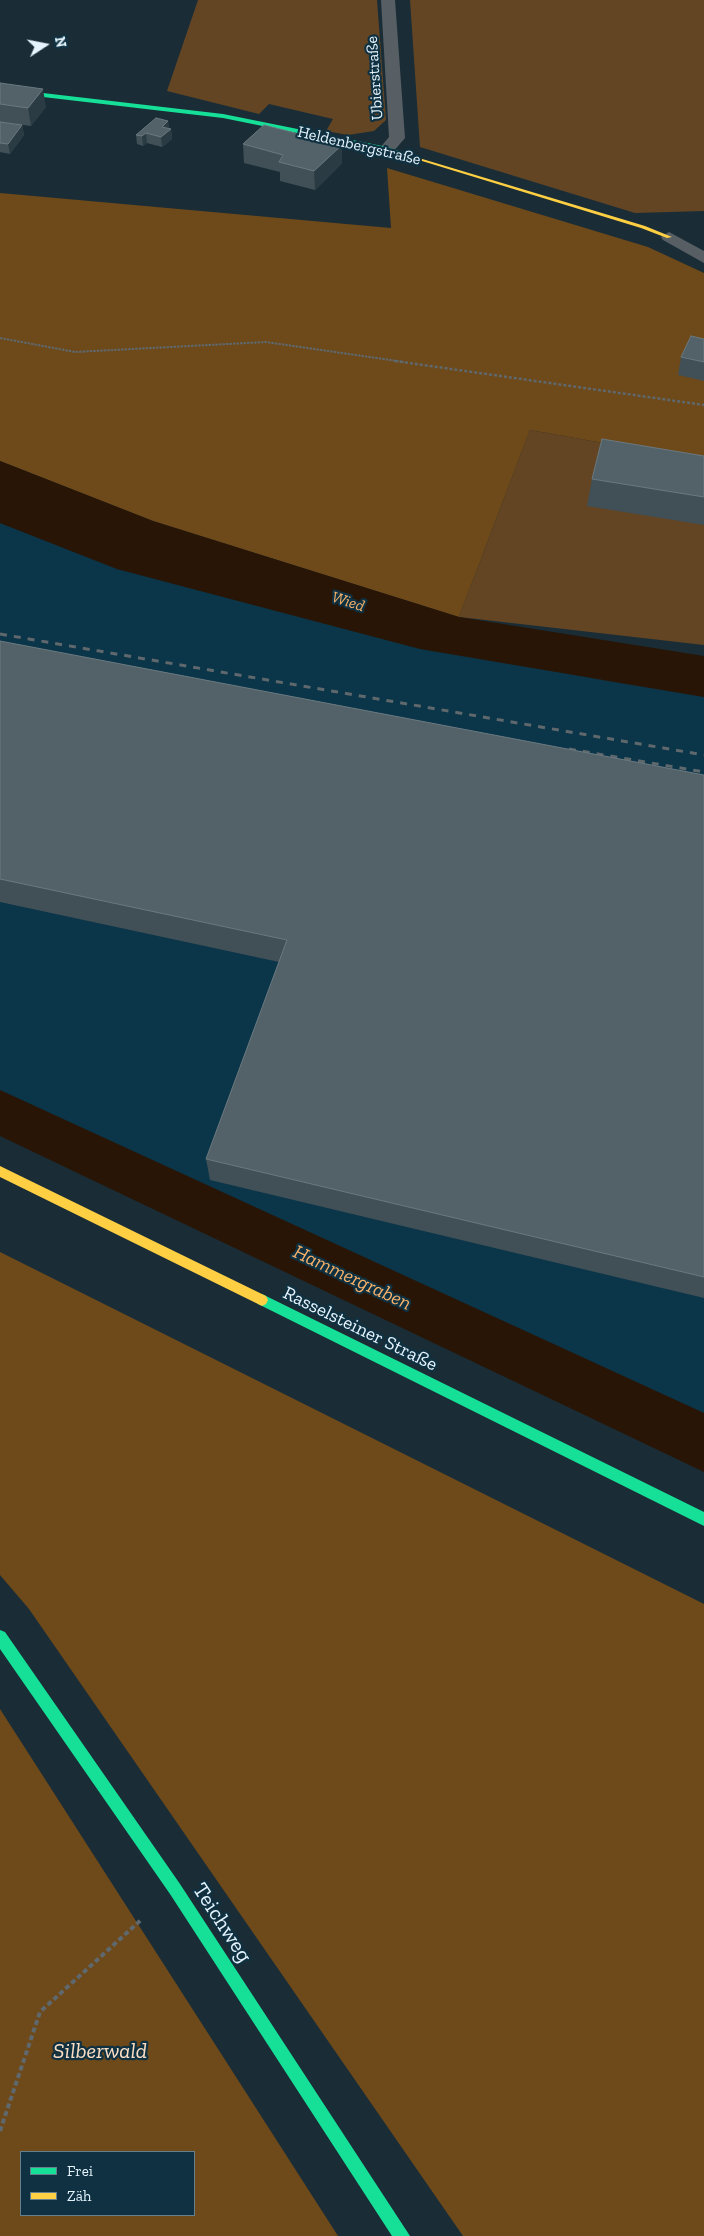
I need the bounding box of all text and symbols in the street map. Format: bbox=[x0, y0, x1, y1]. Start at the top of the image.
north arrow bbox=[20, 20, 70, 70]
text: N bbox=[51, 35, 70, 49]
street label: Ubierstraße bbox=[362, 35, 388, 121]
street label: Heldenbergstraße bbox=[296, 122, 422, 170]
water label: Wied bbox=[329, 588, 367, 616]
water label: Hammergraben bbox=[289, 1240, 415, 1316]
street label: Rasselsteiner Straße bbox=[279, 1282, 441, 1376]
street label: Teichweg bbox=[186, 1878, 258, 1968]
park label: Silberwald bbox=[53, 2039, 147, 2065]
legend bbox=[20, 2151, 195, 2216]
text: Frei bbox=[67, 2162, 93, 2180]
text: Zäh bbox=[67, 2187, 91, 2205]

